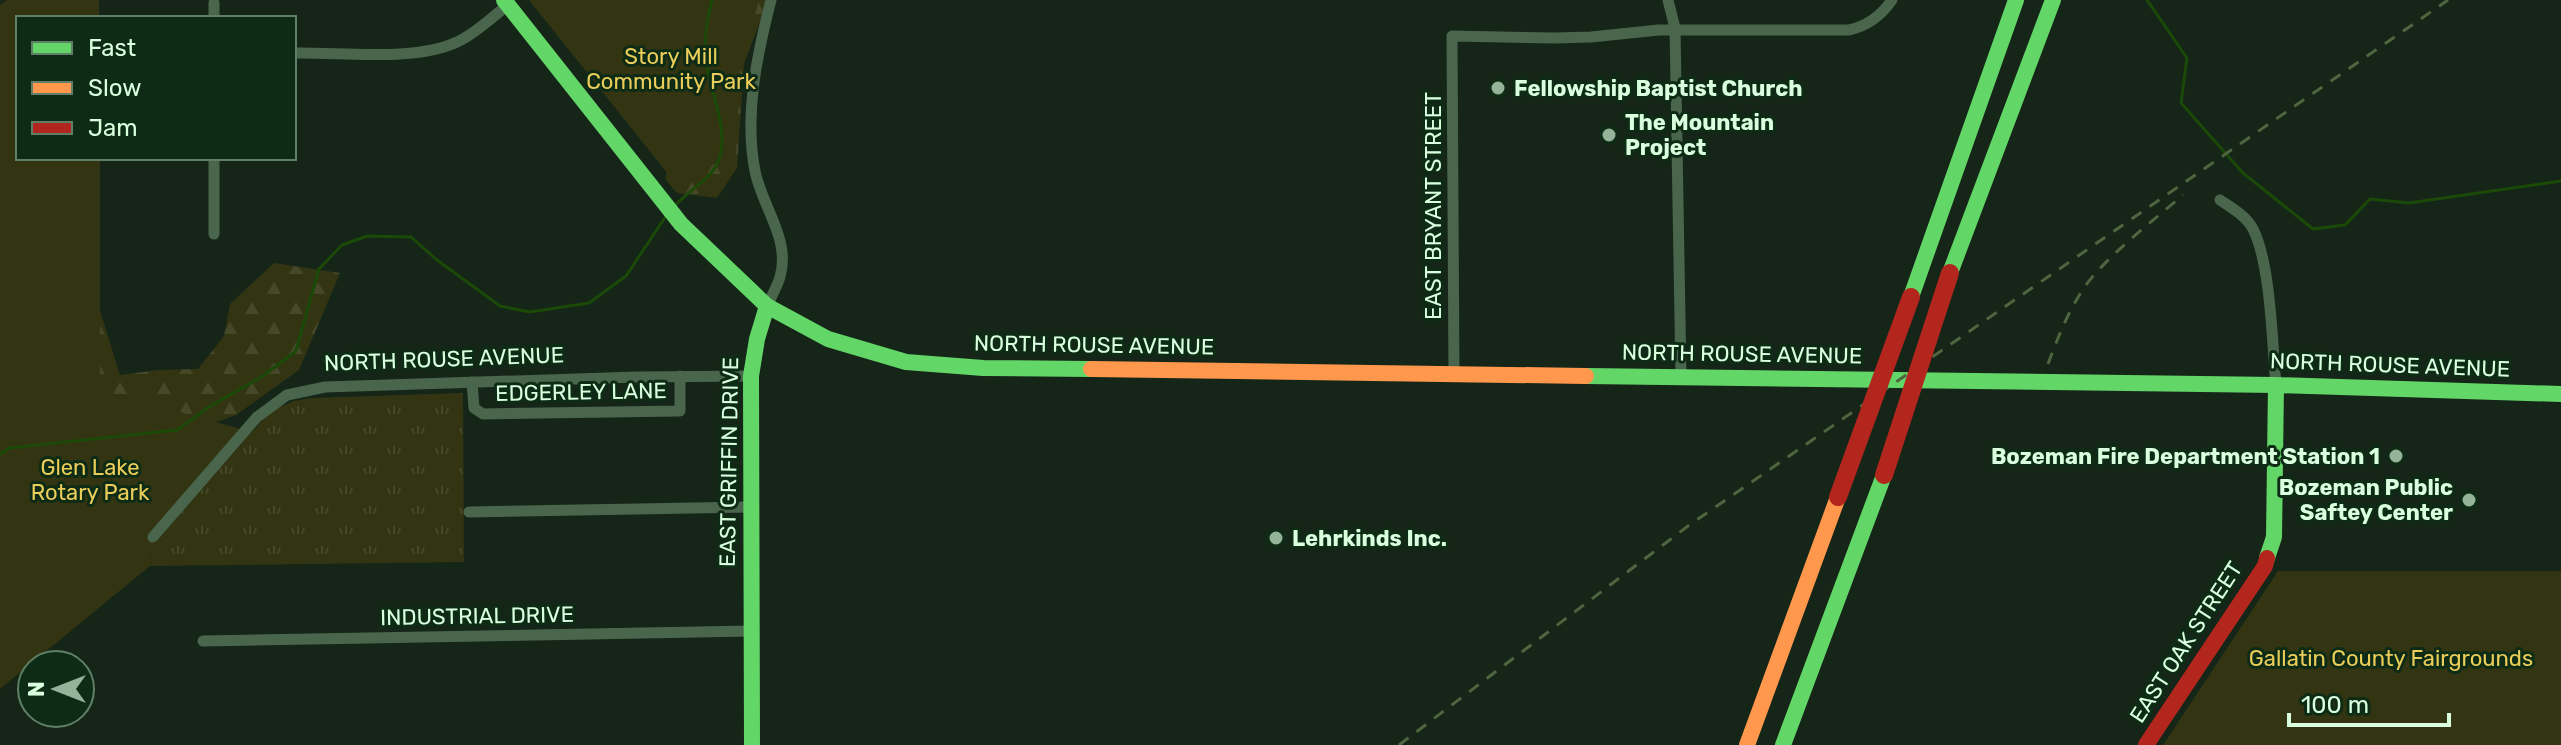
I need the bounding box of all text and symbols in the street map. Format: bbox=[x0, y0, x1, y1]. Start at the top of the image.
legend bbox=[16, 16, 296, 160]
text: Fast bbox=[88, 34, 136, 62]
park label: Story Mill Community Park bbox=[586, 43, 756, 95]
text: Slow bbox=[88, 74, 141, 102]
place label: Fellowship Baptist Church bbox=[1514, 75, 1803, 102]
marker: Fellowship Baptist Church bbox=[1489, 79, 1507, 97]
street label: EAST BRYANT STREET bbox=[1420, 92, 1447, 320]
place label: The Mountain Project bbox=[1625, 109, 1774, 161]
text: Jam bbox=[88, 114, 138, 142]
marker: The Mountain Project bbox=[1600, 126, 1618, 144]
street label: NORTH ROUSE AVENUE bbox=[974, 329, 1214, 361]
street label: NORTH ROUSE AVENUE bbox=[1622, 338, 1862, 370]
street label: NORTH ROUSE AVENUE bbox=[323, 341, 565, 377]
street label: NORTH ROUSE AVENUE bbox=[2269, 347, 2511, 383]
street label: EAST GRIFFIN DRIVE bbox=[714, 357, 744, 567]
street label: EDGERLEY LANE bbox=[495, 377, 667, 407]
place label: Bozeman Fire Department Station 1 bbox=[1991, 443, 2380, 470]
marker: Bozeman Fire Department Station 1 bbox=[2387, 447, 2405, 465]
park label: Glen Lake Rotary Park bbox=[31, 454, 150, 506]
place label: Bozeman Public Saftey Center bbox=[2279, 474, 2453, 526]
marker: Bozeman Public Saftey Center bbox=[2460, 491, 2478, 509]
place label: Lehrkinds Inc. bbox=[1292, 525, 1447, 552]
marker: Lehrkinds Inc. bbox=[1267, 529, 1285, 547]
street label: EAST OAK STREET bbox=[2124, 556, 2248, 728]
street label: INDUSTRIAL DRIVE bbox=[380, 601, 574, 631]
park label: Gallatin County Fairgrounds bbox=[2249, 645, 2533, 672]
north arrow bbox=[16, 649, 96, 729]
scale bar bbox=[2289, 677, 2449, 727]
text: N bbox=[23, 681, 50, 697]
text: 100 m bbox=[2301, 691, 2369, 719]

